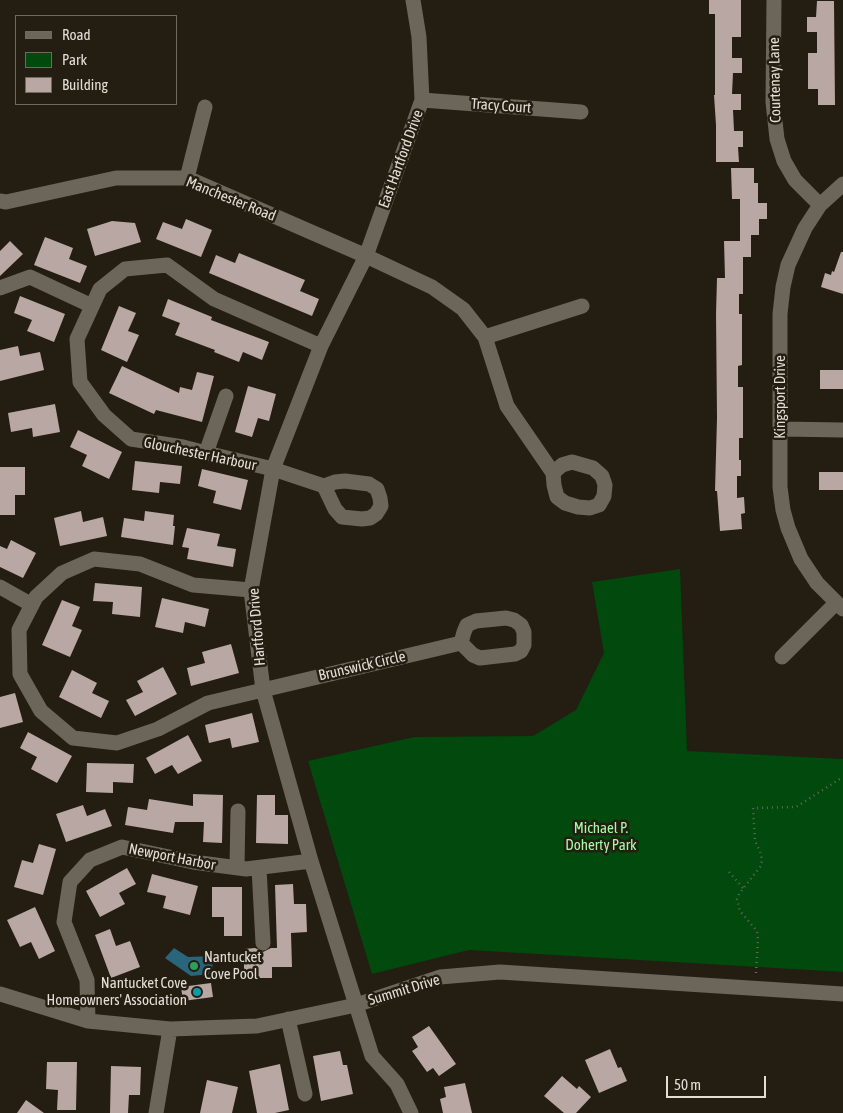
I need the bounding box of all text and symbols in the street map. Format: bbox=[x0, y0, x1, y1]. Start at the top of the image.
legend bbox=[15, 15, 178, 105]
text: Road bbox=[62, 26, 91, 43]
street label: Courtenay Lane bbox=[765, 37, 785, 123]
text: Park bbox=[62, 51, 87, 68]
text: Building bbox=[62, 76, 108, 93]
street label: Tracy Court bbox=[470, 95, 532, 117]
street label: East Hartford Drive bbox=[375, 107, 427, 211]
street label: Manchester Road bbox=[183, 173, 279, 225]
street label: Kingsport Drive bbox=[771, 355, 789, 439]
street label: Glouchester Harbour bbox=[142, 433, 258, 475]
street label: Hartford Drive bbox=[245, 587, 269, 667]
street label: Brunswick Circle bbox=[317, 647, 407, 685]
park label: Michael P. Doherty Park bbox=[565, 819, 637, 854]
street label: Newport Harbor bbox=[127, 840, 217, 874]
place label: Nantucket Cove Pool bbox=[204, 948, 262, 983]
marker: Nantucket Cove Pool bbox=[188, 960, 200, 972]
street label: Summit Drive bbox=[366, 971, 442, 1009]
place label: Nantucket Cove Homeowners' Association bbox=[46, 974, 187, 1009]
marker: Nantucket Cove Homeowners' Association bbox=[191, 986, 203, 998]
scale bar bbox=[668, 1066, 768, 1098]
text: 50 m bbox=[674, 1076, 701, 1093]

